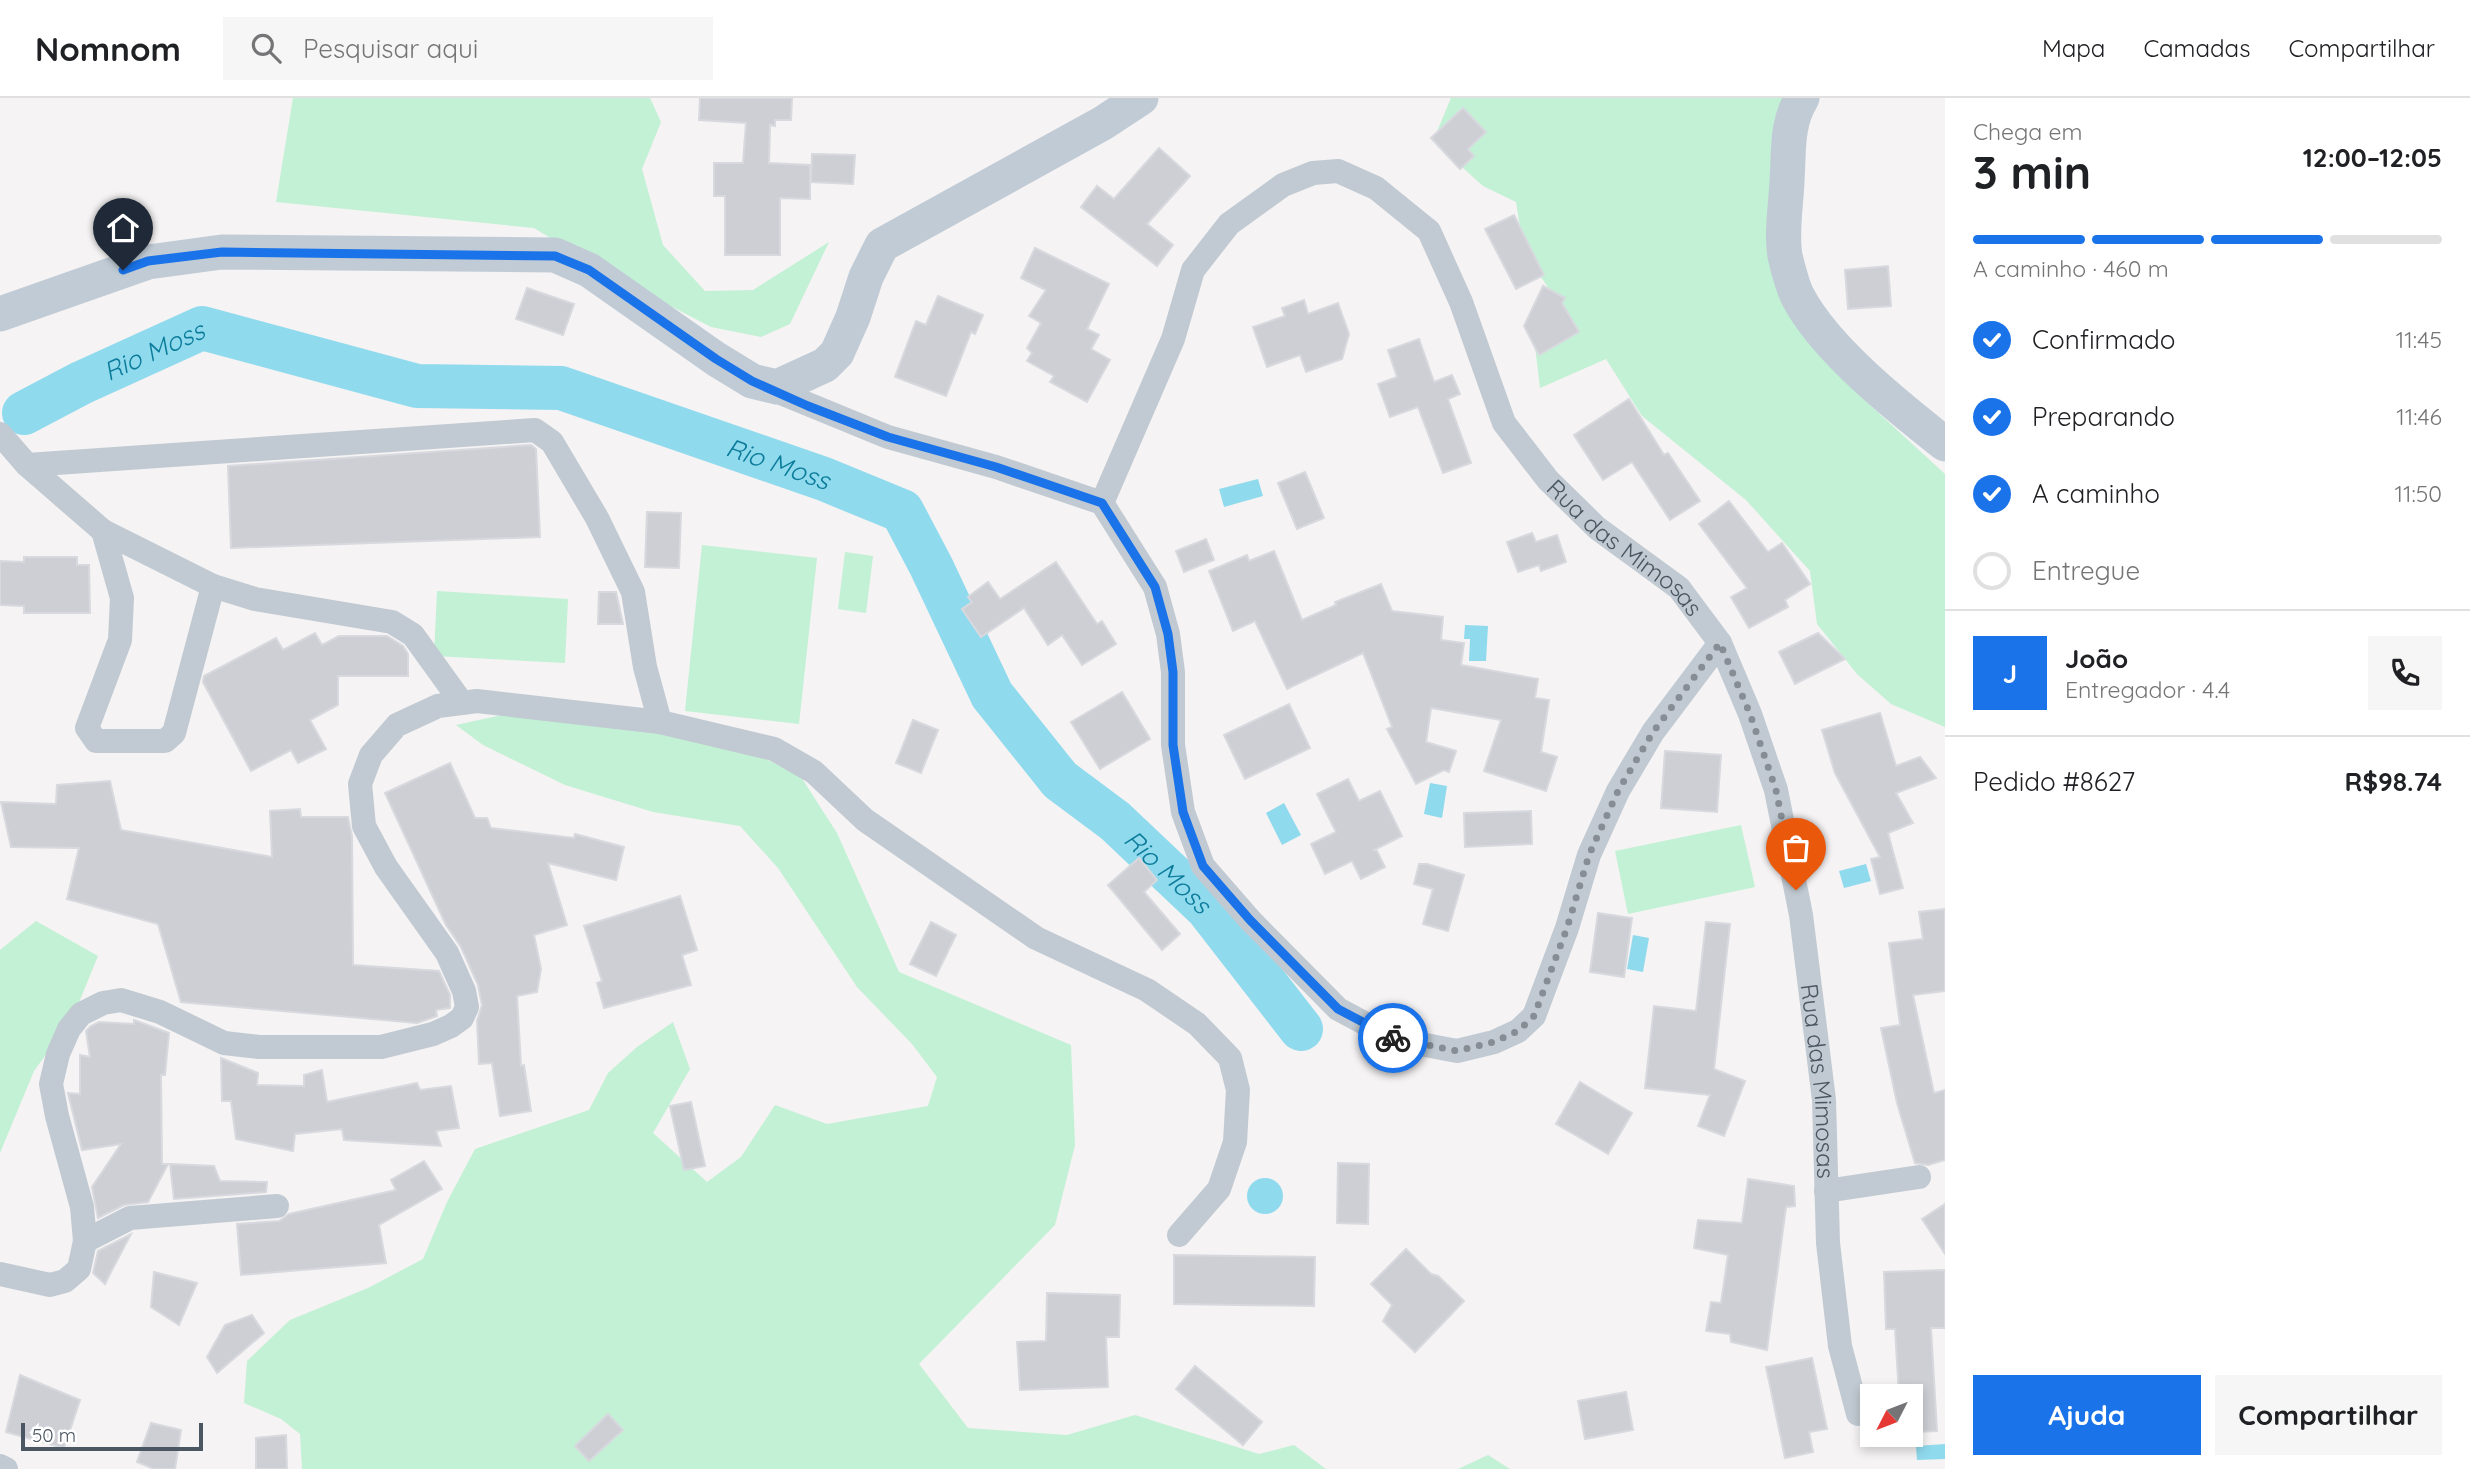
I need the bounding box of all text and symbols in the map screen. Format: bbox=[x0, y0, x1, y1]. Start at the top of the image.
search box bbox=[223, 17, 713, 80]
text: Nomnom bbox=[35, 28, 181, 69]
icon: search bbox=[247, 29, 285, 67]
text: Pesquisar aqui bbox=[303, 32, 478, 65]
text: Mapa bbox=[2042, 33, 2105, 63]
text: Camadas bbox=[2143, 33, 2250, 63]
text: Compartilhar bbox=[2288, 33, 2435, 63]
text: Chega em bbox=[1973, 117, 2082, 146]
text: 12:00–12:05 bbox=[2303, 141, 2442, 174]
text: 3 min bbox=[1973, 143, 2091, 201]
pin bbox=[93, 198, 153, 270]
icon: home bbox=[104, 209, 142, 247]
text: A caminho · 460 m bbox=[1973, 254, 2169, 283]
water label: Rio Moss bbox=[98, 312, 211, 387]
icon: check bbox=[1973, 321, 2011, 359]
text: Confirmado bbox=[2032, 323, 2176, 356]
text: 11:45 bbox=[2396, 325, 2442, 354]
icon: check bbox=[1973, 398, 2011, 436]
text: Preparando bbox=[2032, 400, 2175, 433]
text: 11:46 bbox=[2396, 402, 2442, 431]
water label: Rio Moss bbox=[722, 430, 836, 497]
street label: Rua das Mimosas bbox=[1541, 473, 1709, 622]
icon: check bbox=[1973, 475, 2011, 513]
text: A caminho bbox=[2032, 477, 2160, 510]
text: 11:50 bbox=[2394, 479, 2442, 508]
text: Entregue bbox=[2032, 554, 2140, 587]
button: phone bbox=[2368, 636, 2442, 710]
text: João bbox=[2065, 642, 2128, 675]
text: J bbox=[2003, 657, 2017, 690]
text: Entregador · 4.4 bbox=[2065, 675, 2230, 704]
text: Pedido #8627 bbox=[1973, 765, 2135, 798]
text: R$98.74 bbox=[2345, 765, 2442, 798]
pin bbox=[1766, 818, 1826, 890]
water label: Rio Moss bbox=[1118, 822, 1220, 921]
icon: bag bbox=[1777, 829, 1815, 867]
street label: Rua das Mimosas bbox=[1795, 982, 1841, 1179]
courier bbox=[1358, 1003, 1428, 1073]
icon: bike bbox=[1374, 1019, 1412, 1057]
button: Ajuda bbox=[1973, 1375, 2201, 1455]
button: Compartilhar bbox=[2215, 1375, 2442, 1455]
north arrow bbox=[1860, 1384, 1923, 1447]
map controls bbox=[1860, 1384, 1923, 1447]
scale bar bbox=[21, 1420, 203, 1452]
text: 50 m bbox=[32, 1423, 76, 1447]

